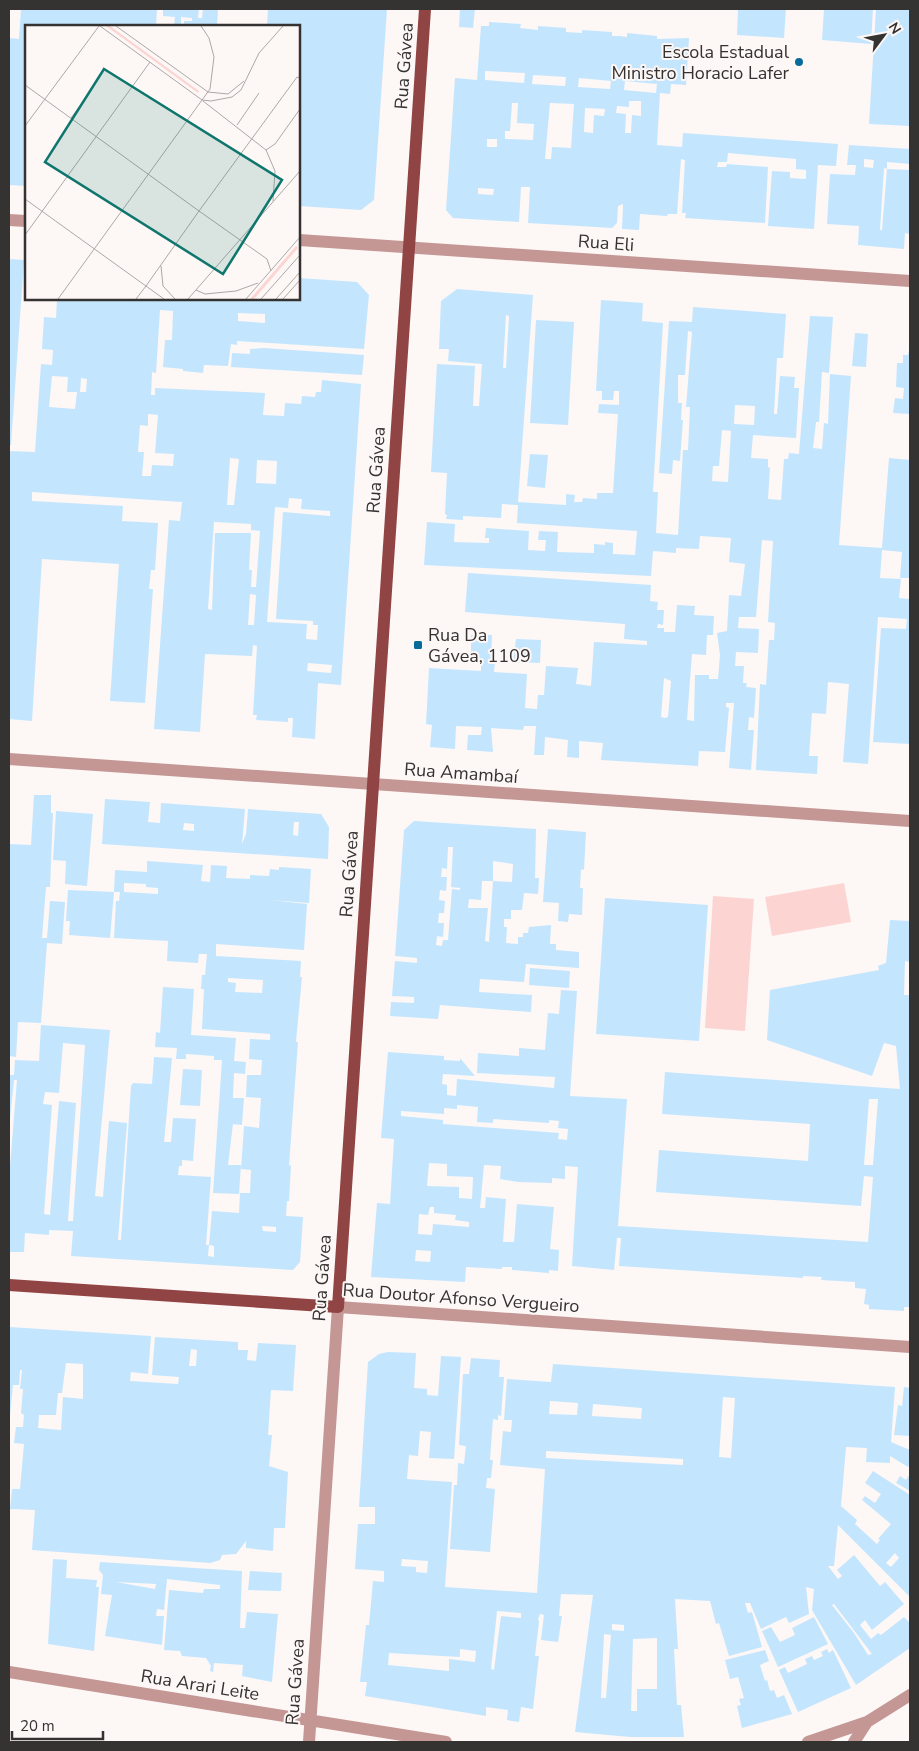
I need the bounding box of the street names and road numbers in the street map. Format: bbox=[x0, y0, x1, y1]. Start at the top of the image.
street label: Rua Gávea bbox=[389, 22, 419, 110]
street label: Rua Eli bbox=[577, 229, 635, 257]
street label: Rua Gávea bbox=[361, 426, 391, 514]
street label: Rua Amambaí bbox=[403, 757, 520, 789]
street label: Rua Gávea bbox=[334, 830, 364, 918]
street label: Rua Gávea bbox=[307, 1234, 337, 1322]
street label: Rua Doutor Afonso Vergueiro bbox=[342, 1278, 580, 1318]
street label: Rua Gávea bbox=[280, 1638, 310, 1726]
street label: Rua Arari Leite bbox=[139, 1664, 261, 1706]

